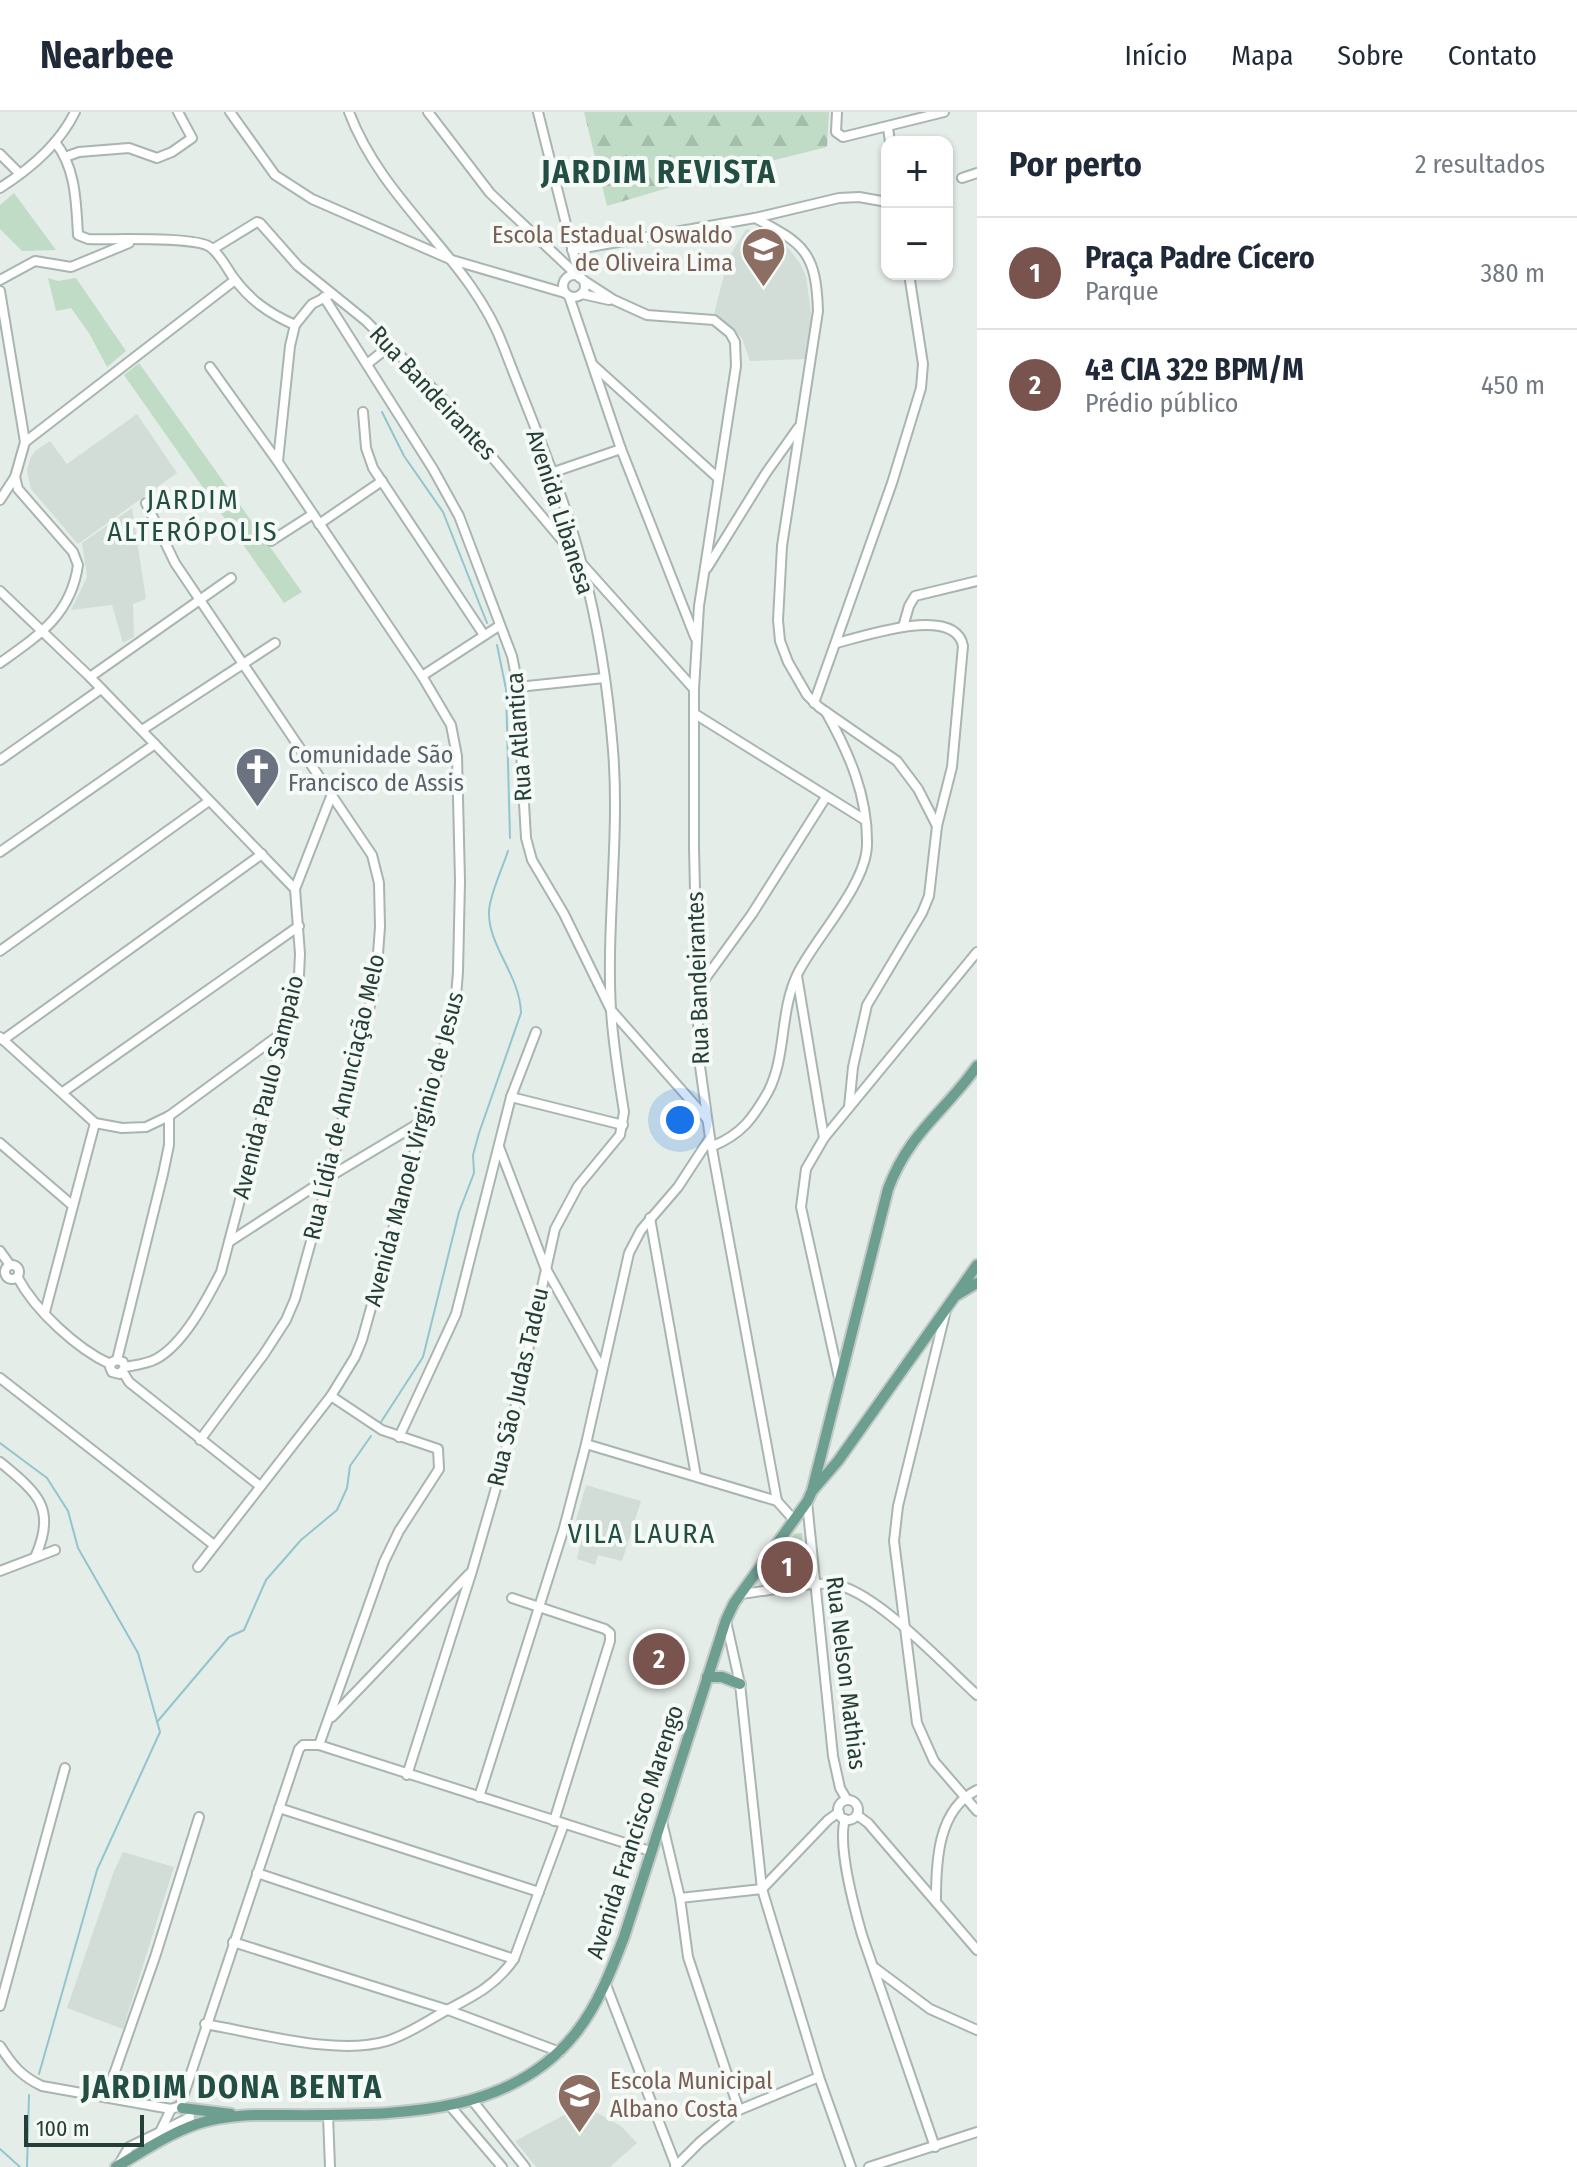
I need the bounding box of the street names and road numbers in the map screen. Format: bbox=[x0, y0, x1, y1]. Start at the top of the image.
street label: Rua Bandeirantes bbox=[364, 320, 502, 466]
street label: Avenida Libanesa bbox=[520, 426, 600, 598]
street label: Rua Atlantica bbox=[501, 671, 537, 803]
street label: Rua Bandeirantes bbox=[681, 891, 715, 1065]
street label: Rua Lídia de Anunciação Melo bbox=[297, 951, 391, 1243]
street label: Avenida Paulo Sampaio bbox=[227, 972, 309, 1202]
street label: Avenida Manoel Virginio de Jesus bbox=[359, 989, 469, 1309]
street label: Rua São Judas Tadeu bbox=[481, 1285, 555, 1489]
street label: Rua Nelson Mathias bbox=[820, 1575, 872, 1771]
street label: Avenida Francisco Marengo bbox=[581, 1702, 689, 1962]

